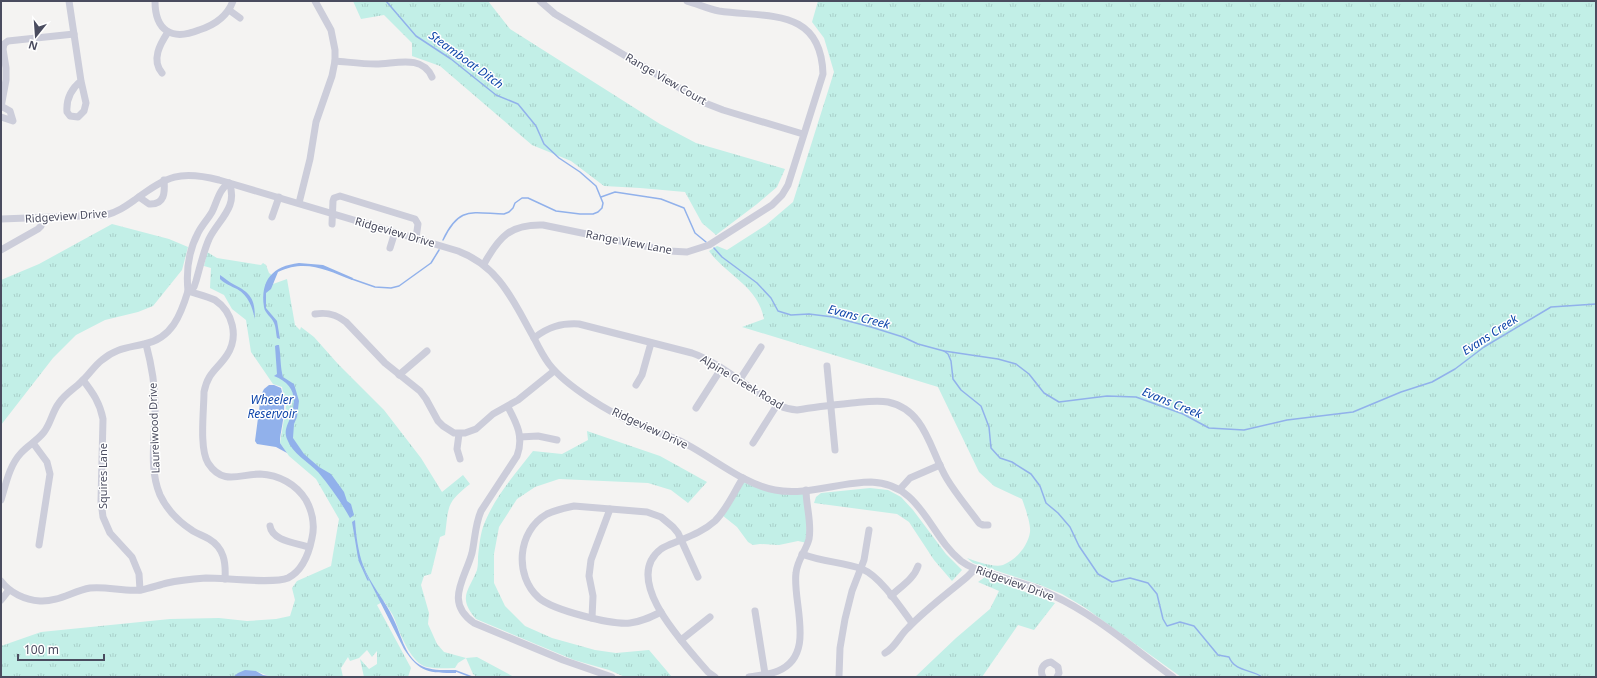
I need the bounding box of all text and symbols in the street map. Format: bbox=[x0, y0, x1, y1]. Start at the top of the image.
north arrow bbox=[16, 16, 56, 56]
water label: Steamboat Ditch bbox=[426, 27, 507, 92]
text: N bbox=[26, 38, 39, 55]
street label: Range View Court bbox=[623, 49, 710, 108]
street label: Ridgeview Drive bbox=[24, 205, 108, 226]
street label: Ridgeview Drive bbox=[354, 213, 437, 250]
street label: Range View Lane bbox=[585, 226, 673, 257]
water label: Evans Creek bbox=[826, 300, 893, 333]
water label: Evans Creek bbox=[1459, 310, 1522, 359]
street label: Alpine Creek Road bbox=[698, 351, 786, 412]
street label: Laurelwood Drive bbox=[144, 382, 163, 474]
water label: Evans Creek bbox=[1140, 383, 1206, 423]
water label: Wheeler Reservoir bbox=[247, 391, 298, 422]
street label: Ridgeview Drive bbox=[610, 403, 691, 452]
street label: Squires Lane bbox=[95, 443, 110, 509]
street label: Ridgeview Drive bbox=[974, 561, 1056, 604]
scale bar bbox=[18, 636, 104, 662]
text: 100 m bbox=[24, 641, 59, 658]

